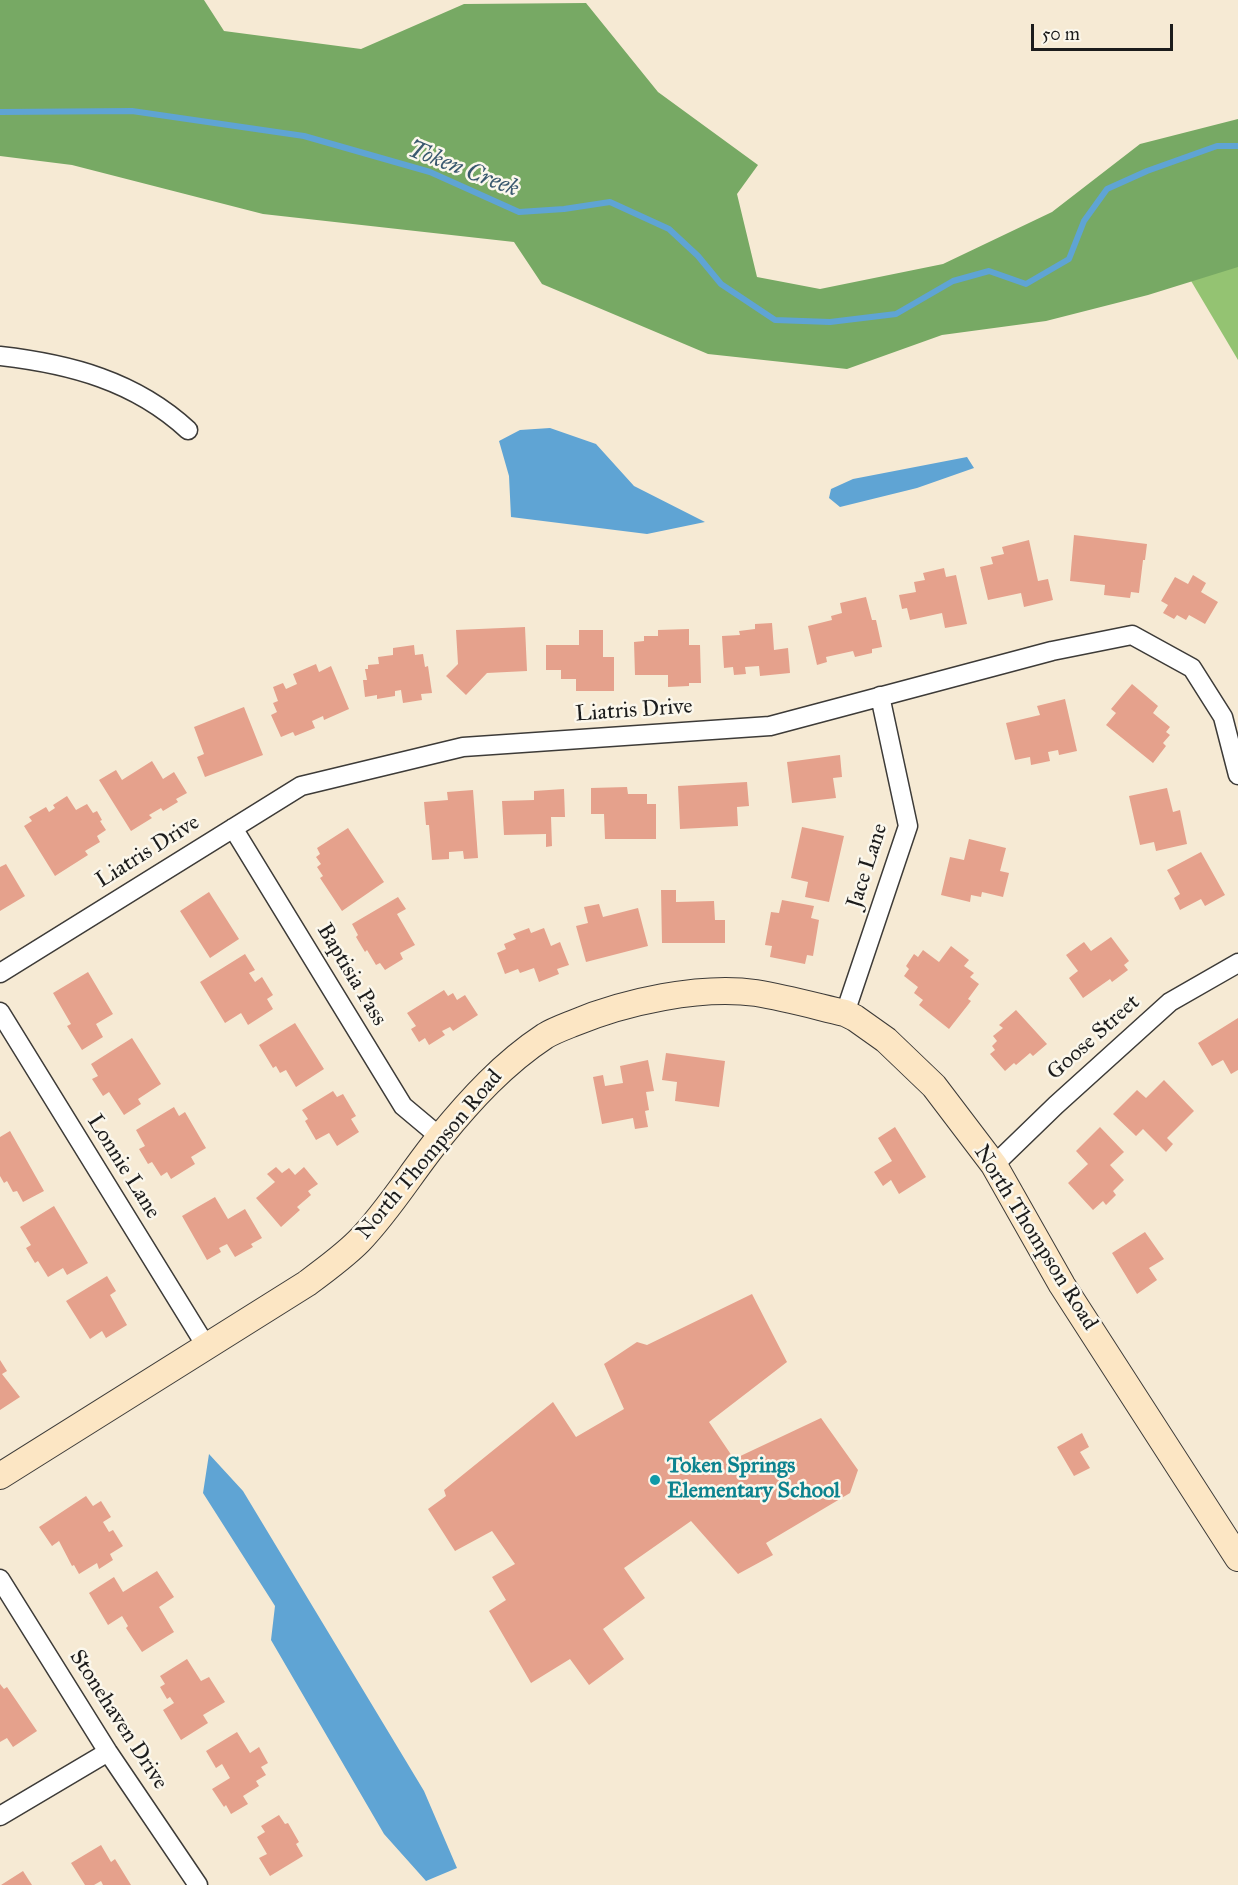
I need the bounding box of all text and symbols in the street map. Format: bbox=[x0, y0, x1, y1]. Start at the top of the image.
scale bar bbox=[1034, 12, 1176, 50]
text: 50 m bbox=[1042, 23, 1080, 45]
water label: Token Creek bbox=[404, 136, 522, 204]
street label: Liatris Drive bbox=[575, 694, 693, 728]
street label: Liatris Drive bbox=[91, 810, 205, 894]
street label: Jace Lane bbox=[842, 820, 894, 912]
street label: Baptisia Pass bbox=[310, 919, 392, 1031]
street label: Goose Street bbox=[1042, 990, 1146, 1086]
street label: North Thompson Road bbox=[351, 1065, 509, 1245]
street label: Lonnie Lane bbox=[81, 1110, 165, 1224]
street label: North Thompson Road bbox=[967, 1141, 1103, 1335]
place label: Token Springs Elementary School bbox=[667, 1454, 840, 1506]
marker: Token Springs Elementary School bbox=[648, 1473, 662, 1487]
street label: Stonehaven Drive bbox=[63, 1645, 173, 1795]

